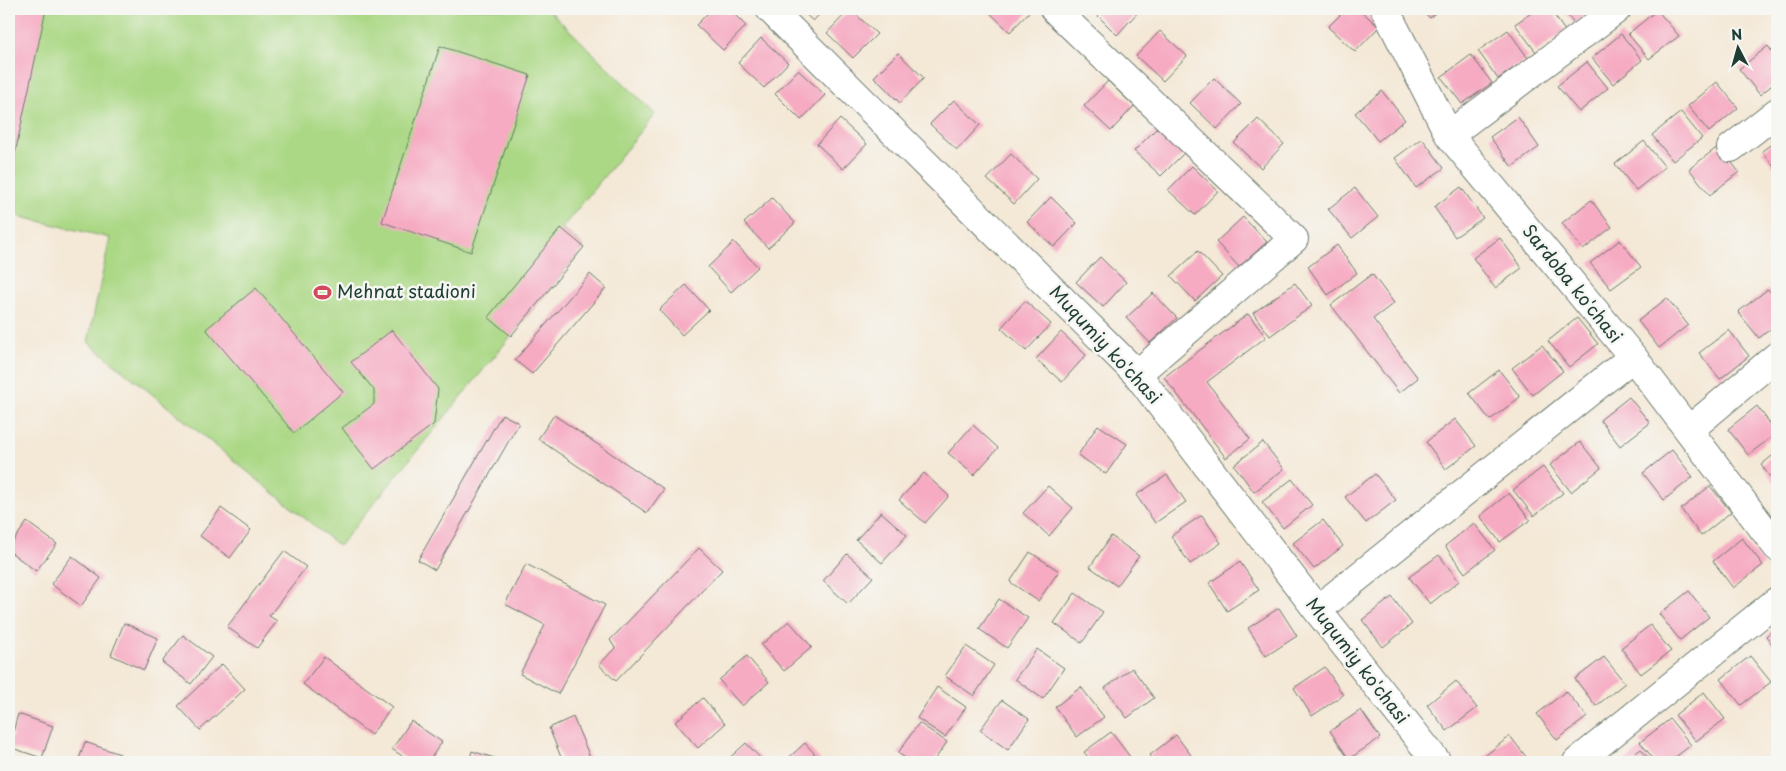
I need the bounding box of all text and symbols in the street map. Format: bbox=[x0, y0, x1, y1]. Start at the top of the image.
north arrow bbox=[1714, 22, 1764, 72]
text: N bbox=[1730, 24, 1743, 46]
street label: Sardoba ko'chasi bbox=[1517, 218, 1630, 348]
place label: Mehnat stadioni bbox=[337, 277, 476, 304]
street label: Muqumiy ko'chasi bbox=[1044, 279, 1168, 409]
sports icon: Mehnat stadioni bbox=[313, 282, 333, 302]
street label: Muqumiy ko'chasi bbox=[1300, 591, 1416, 729]

